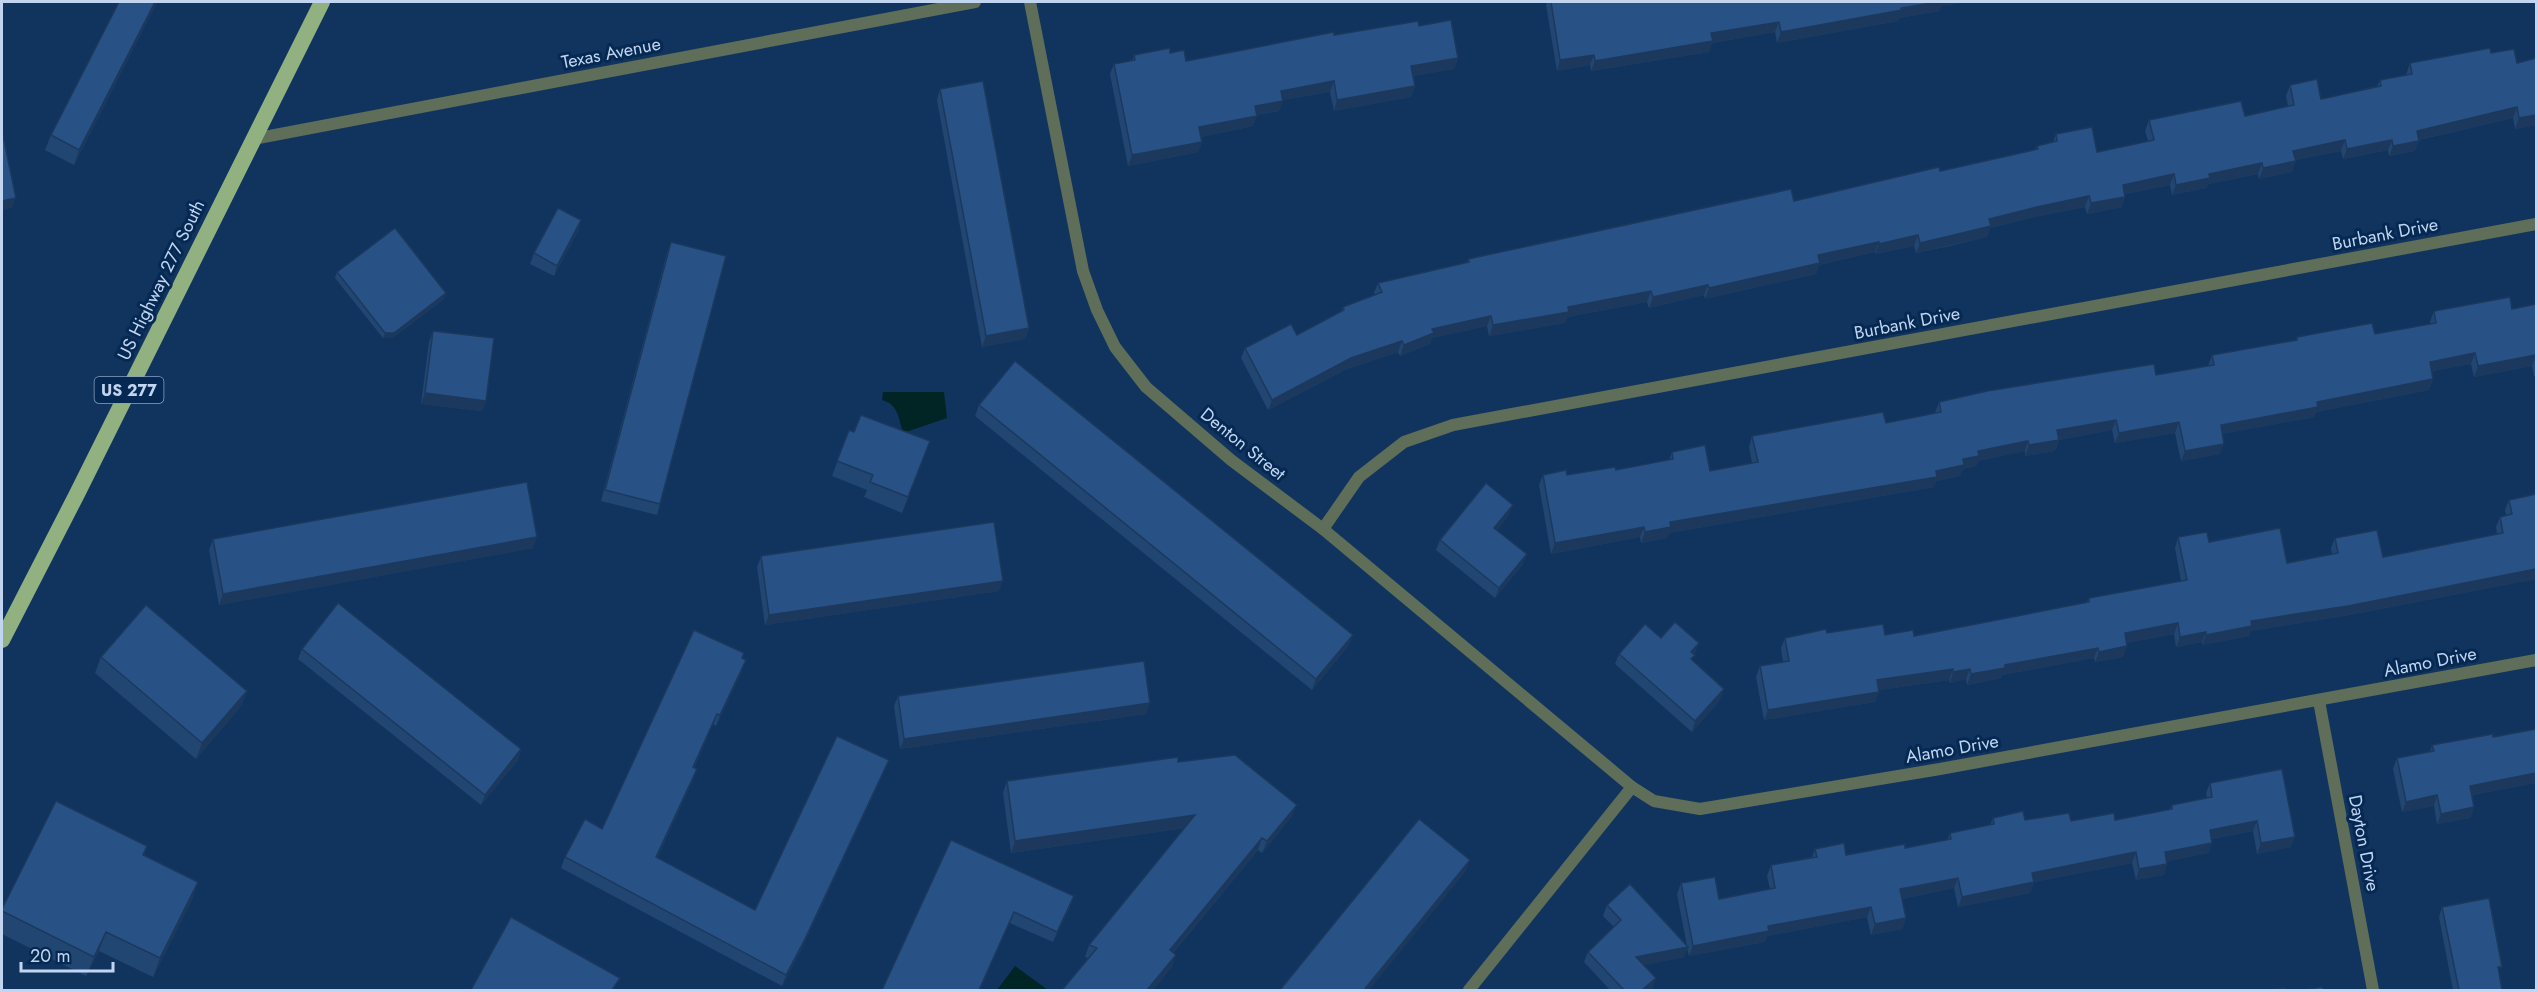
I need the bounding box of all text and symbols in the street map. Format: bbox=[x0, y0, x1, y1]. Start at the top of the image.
street label: Texas Avenue bbox=[559, 31, 663, 75]
street label: US Highway 277 South bbox=[111, 196, 211, 364]
street label: Burbank Drive bbox=[2330, 211, 2440, 257]
street label: Burbank Drive bbox=[1852, 300, 1962, 346]
road number: US 277 bbox=[94, 377, 164, 403]
street label: Denton Street bbox=[1195, 402, 1292, 487]
street label: Alamo Drive bbox=[2381, 640, 2479, 684]
street label: Alamo Drive bbox=[1903, 728, 2001, 770]
street label: Dayton Drive bbox=[2342, 793, 2386, 893]
scale bar bbox=[21, 935, 112, 973]
text: 20 m bbox=[30, 943, 70, 969]

